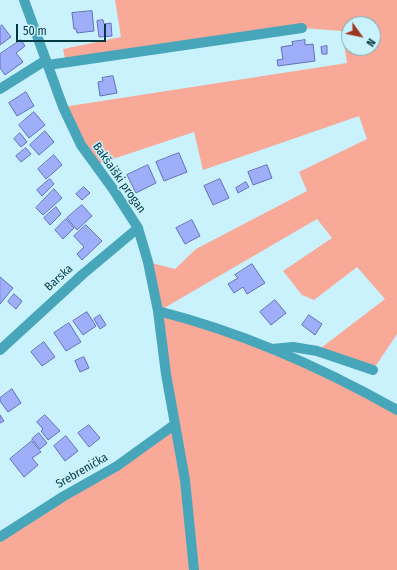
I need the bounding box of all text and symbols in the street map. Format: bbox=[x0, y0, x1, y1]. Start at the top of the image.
scale bar bbox=[18, 16, 108, 42]
north arrow bbox=[341, 16, 381, 56]
text: 50 m bbox=[23, 24, 47, 38]
text: N bbox=[363, 36, 378, 49]
street label: Bakšaiški progan bbox=[89, 140, 149, 216]
street label: Barska bbox=[42, 262, 76, 294]
street label: Srebrenička bbox=[53, 450, 111, 492]

